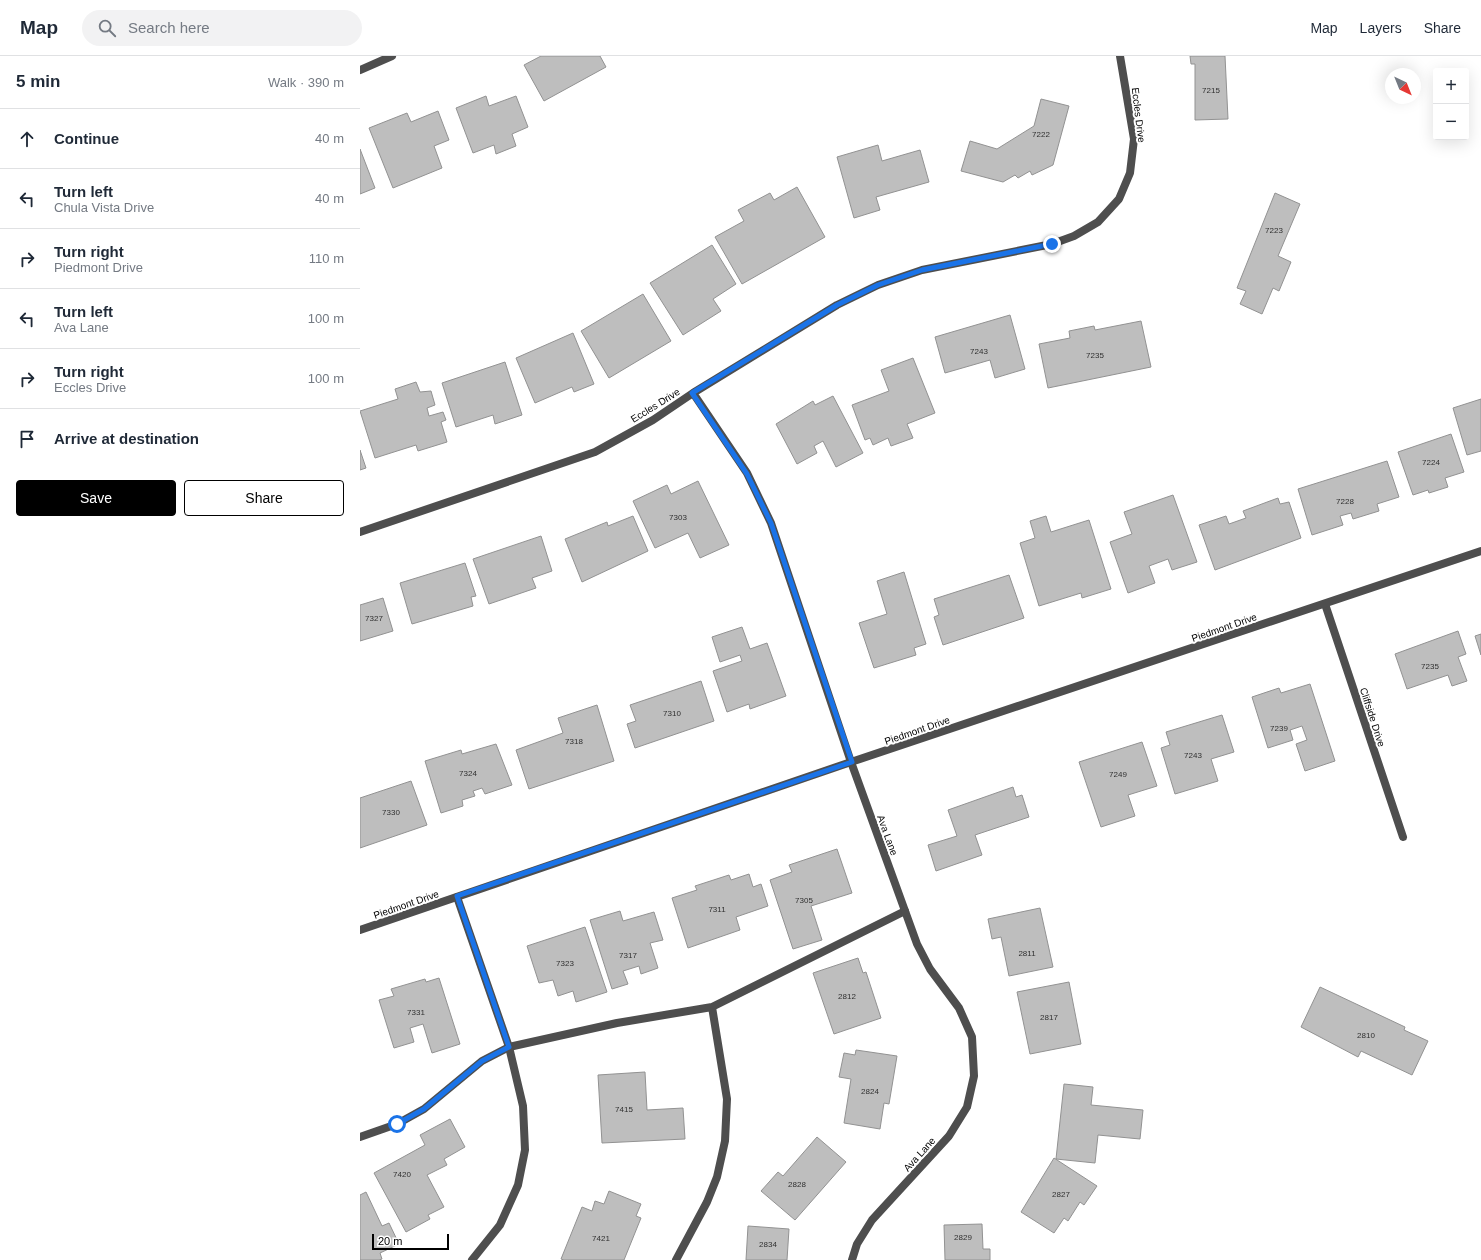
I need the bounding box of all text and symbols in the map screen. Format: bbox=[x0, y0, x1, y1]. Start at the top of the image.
search box bbox=[82, 10, 362, 46]
text: Map bbox=[20, 17, 58, 38]
icon: search bbox=[96, 17, 118, 39]
text: Search here bbox=[128, 19, 210, 36]
text: Map bbox=[1310, 20, 1338, 36]
text: Layers bbox=[1360, 20, 1402, 36]
text: Share bbox=[1424, 20, 1461, 36]
north arrow bbox=[1385, 68, 1421, 104]
map controls bbox=[1433, 68, 1469, 140]
button: + bbox=[1433, 68, 1469, 104]
text: 5 min bbox=[16, 72, 60, 91]
text: Walk · 390 m bbox=[268, 75, 344, 90]
house number: 7215 bbox=[1202, 86, 1220, 95]
street label: Eccles Drive bbox=[1130, 87, 1147, 144]
button: − bbox=[1433, 104, 1469, 140]
icon: ahead bbox=[16, 128, 38, 150]
text: Continue bbox=[54, 130, 119, 147]
house number: 7222 bbox=[1032, 130, 1050, 139]
text: 40 m bbox=[315, 131, 344, 146]
text: Turn left bbox=[54, 183, 113, 200]
icon: left bbox=[16, 188, 38, 210]
text: 40 m bbox=[315, 191, 344, 206]
text: Chula Vista Drive bbox=[54, 200, 154, 215]
house number: 7223 bbox=[1265, 226, 1283, 235]
route end bbox=[1043, 235, 1061, 253]
text: Turn right bbox=[54, 243, 124, 260]
icon: right bbox=[16, 248, 38, 270]
text: 110 m bbox=[309, 251, 344, 266]
text: Piedmont Drive bbox=[54, 260, 143, 275]
text: Turn left bbox=[54, 303, 113, 320]
icon: left bbox=[16, 308, 38, 330]
text: 100 m bbox=[308, 311, 344, 326]
text: Ava Lane bbox=[54, 320, 109, 335]
house number: 7243 bbox=[970, 347, 988, 356]
house number: 7235 bbox=[1086, 351, 1104, 360]
text: Turn right bbox=[54, 363, 124, 380]
icon: right bbox=[16, 368, 38, 390]
text: 100 m bbox=[308, 371, 344, 386]
text: Eccles Drive bbox=[54, 380, 126, 395]
street label: Eccles Drive bbox=[629, 386, 682, 425]
icon: arrive bbox=[16, 428, 38, 450]
text: Arrive at destination bbox=[54, 430, 199, 447]
house number: 7224 bbox=[1422, 458, 1440, 467]
button: Save bbox=[16, 480, 176, 516]
button: Share bbox=[184, 480, 344, 516]
house number: 7228 bbox=[1336, 497, 1354, 506]
house number: 7303 bbox=[669, 513, 687, 522]
street label: Piedmont Drive bbox=[1190, 611, 1259, 644]
house number: 7327 bbox=[365, 614, 383, 623]
house number: 7235 bbox=[1421, 662, 1439, 671]
street label: Cliffside Drive bbox=[1358, 686, 1387, 749]
house number: 7310 bbox=[663, 709, 681, 718]
street label: Piedmont Drive bbox=[883, 714, 952, 747]
house number: 7239 bbox=[1270, 724, 1288, 733]
house number: 7318 bbox=[565, 737, 583, 746]
house number: 7243 bbox=[1184, 751, 1202, 760]
house number: 7324 bbox=[459, 769, 477, 778]
house number: 7249 bbox=[1109, 770, 1127, 779]
house number: 7330 bbox=[382, 808, 400, 817]
street label: Ava Lane bbox=[875, 814, 900, 857]
street label: Piedmont Drive bbox=[372, 888, 441, 921]
house number: 7305 bbox=[795, 896, 813, 905]
house number: 7311 bbox=[708, 905, 726, 914]
house number: 2811 bbox=[1018, 949, 1036, 958]
house number: 7317 bbox=[619, 951, 637, 960]
house number: 7323 bbox=[556, 959, 574, 968]
house number: 2812 bbox=[838, 992, 856, 1001]
house number: 7331 bbox=[407, 1008, 425, 1017]
house number: 2817 bbox=[1040, 1013, 1058, 1022]
house number: 2810 bbox=[1357, 1031, 1375, 1040]
house number: 2824 bbox=[861, 1087, 879, 1096]
house number: 7415 bbox=[615, 1105, 633, 1114]
route start bbox=[388, 1115, 406, 1133]
street label: Ava Lane bbox=[901, 1135, 938, 1174]
house number: 7420 bbox=[393, 1170, 411, 1179]
house number: 2828 bbox=[788, 1180, 806, 1189]
house number: 2827 bbox=[1052, 1190, 1070, 1199]
scale bar bbox=[372, 1232, 449, 1251]
house number: 2829 bbox=[954, 1233, 972, 1242]
house number: 7421 bbox=[592, 1234, 610, 1243]
text: 20 m bbox=[378, 1235, 402, 1247]
house number: 2834 bbox=[759, 1240, 777, 1249]

